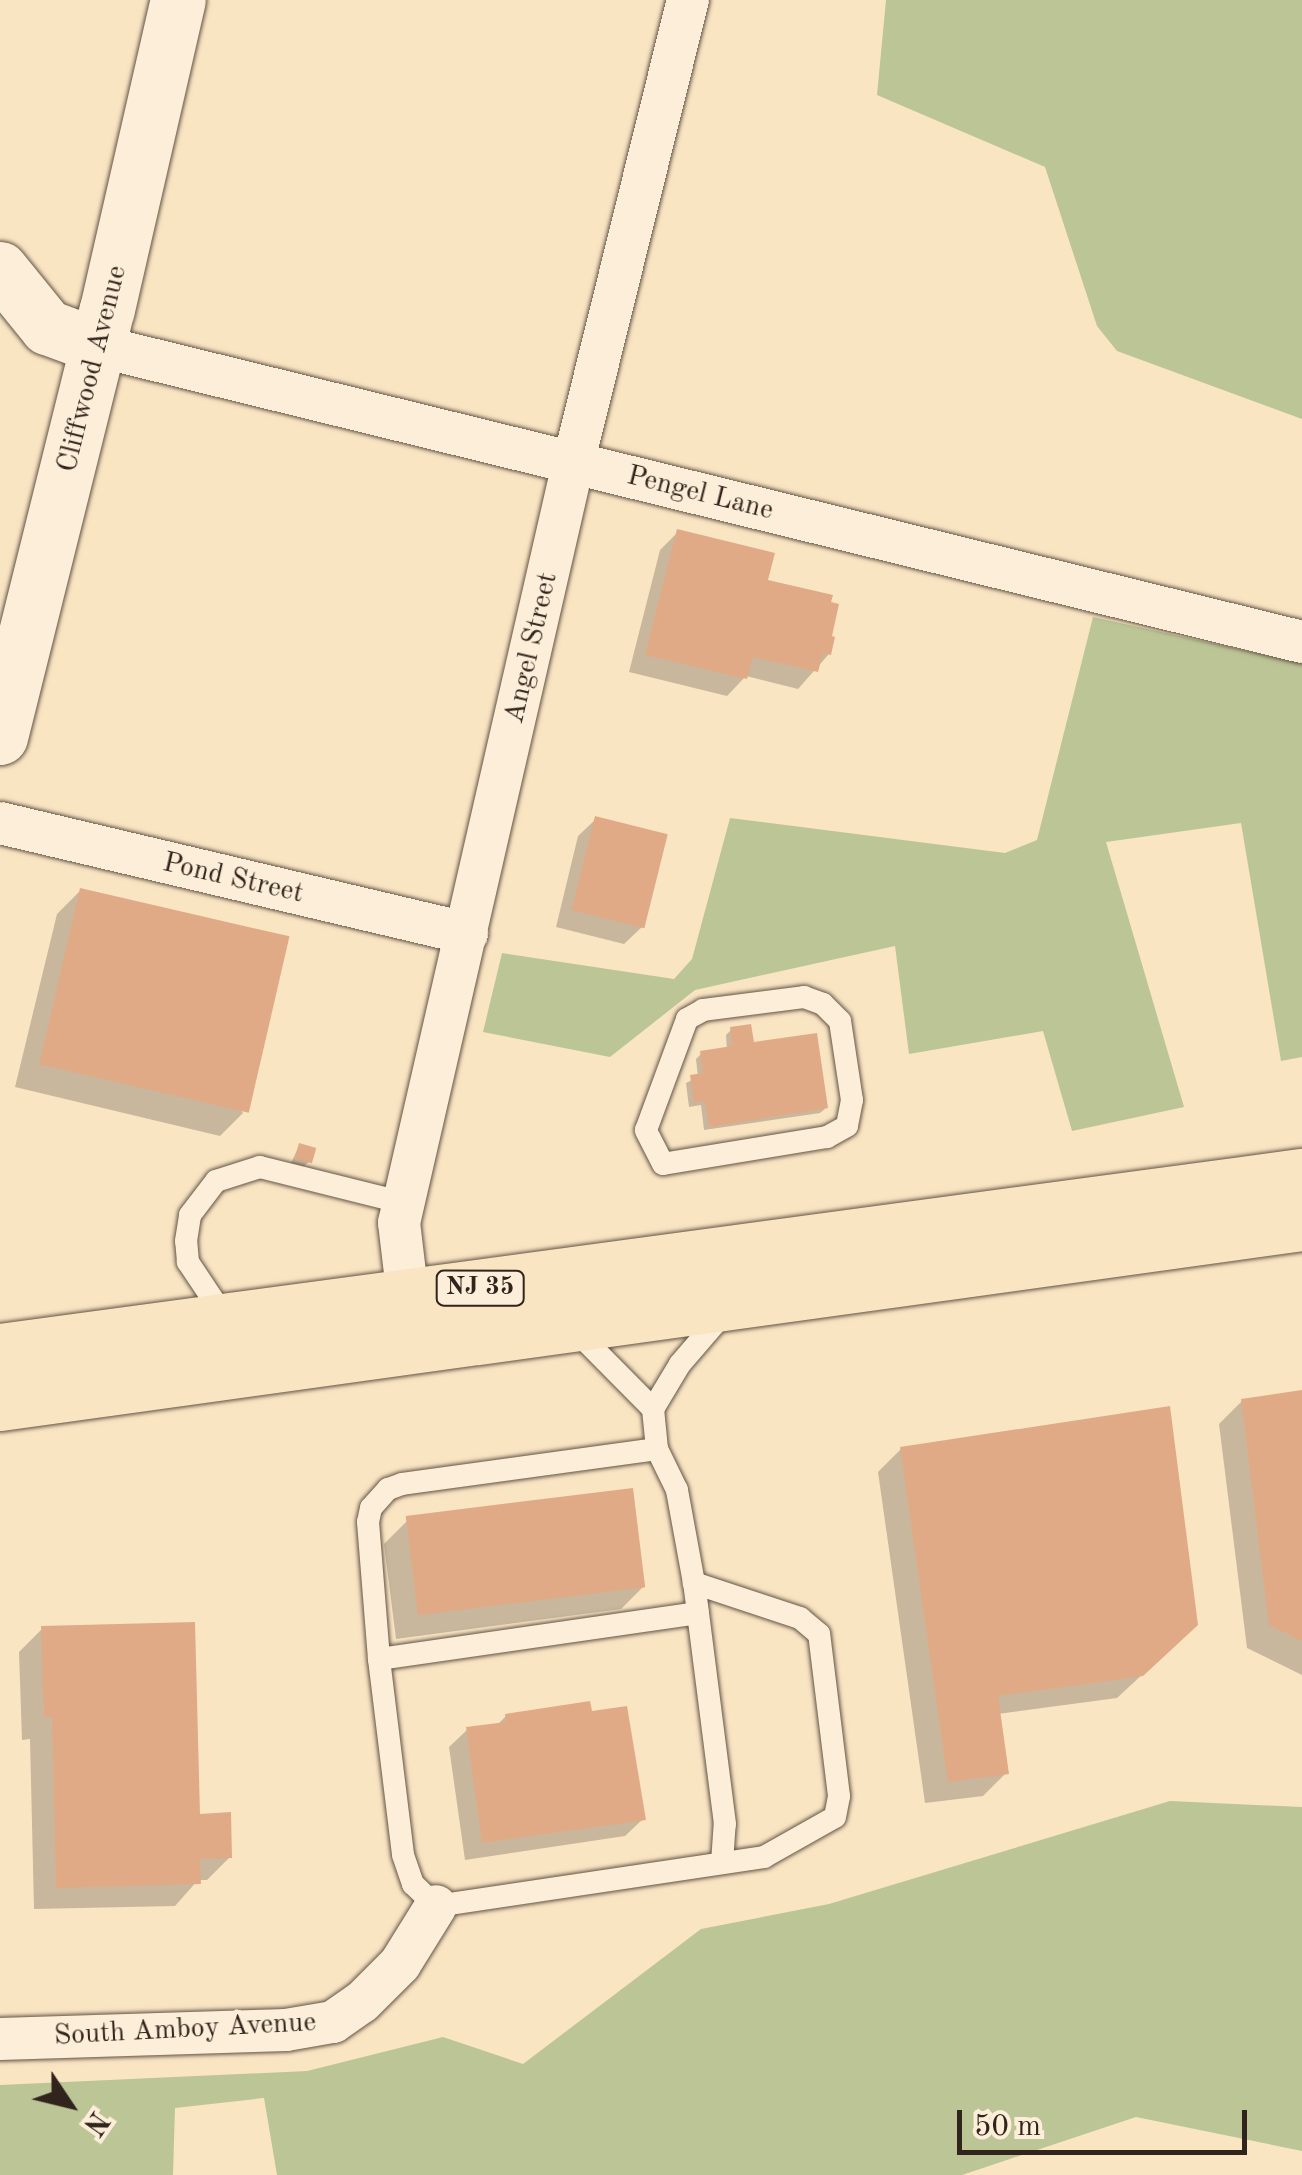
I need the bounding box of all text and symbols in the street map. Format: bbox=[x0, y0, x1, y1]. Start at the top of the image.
street label: Cliffwood Avenue bbox=[51, 262, 135, 476]
street label: Pengel Lane bbox=[623, 460, 777, 528]
street label: Angel Street bbox=[498, 569, 566, 727]
street label: Pond Street bbox=[159, 847, 307, 911]
road number: NJ 35 bbox=[435, 1268, 525, 1308]
street label: South Amboy Avenue bbox=[53, 2006, 317, 2054]
north arrow bbox=[20, 2055, 120, 2155]
scale bar bbox=[962, 2090, 1252, 2152]
text: N bbox=[77, 2105, 112, 2139]
text: 50 m bbox=[974, 2112, 1041, 2142]

